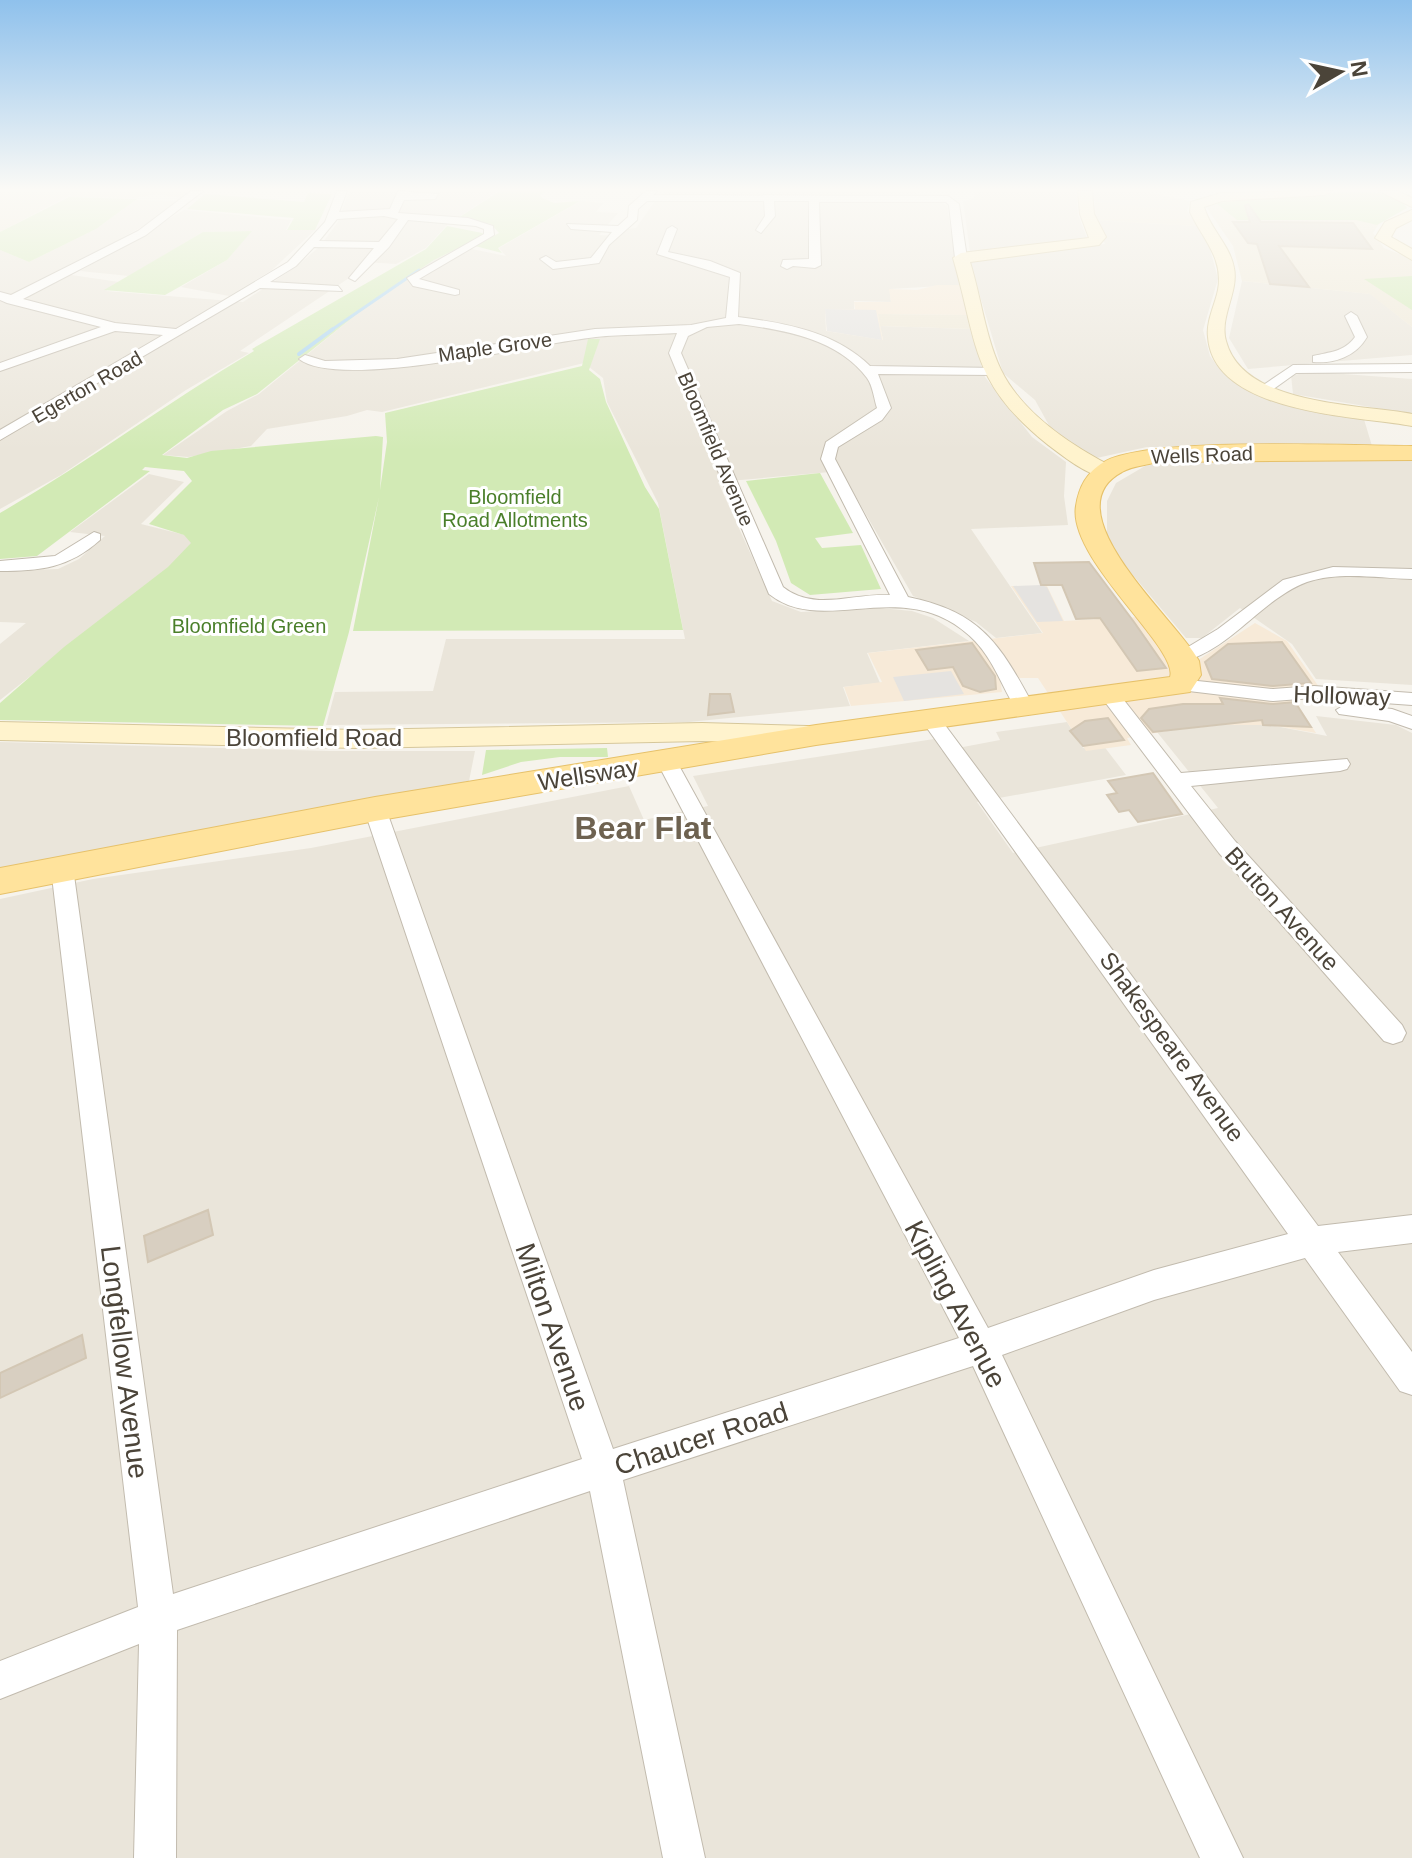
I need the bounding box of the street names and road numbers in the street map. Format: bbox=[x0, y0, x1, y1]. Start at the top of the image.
street label: Maple Grove bbox=[437, 328, 553, 366]
street label: Egerton Road bbox=[28, 347, 146, 427]
street label: Bloomfield Avenue bbox=[674, 369, 758, 529]
street label: Wells Road bbox=[1151, 442, 1253, 468]
street label: Holloway bbox=[1293, 680, 1391, 711]
street label: Bloomfield Road bbox=[226, 724, 402, 751]
street label: Wellsway bbox=[536, 753, 640, 796]
street label: Bruton Avenue bbox=[1220, 841, 1345, 976]
street label: Shakespeare Avenue bbox=[1095, 947, 1250, 1147]
street label: Kipling Avenue bbox=[899, 1215, 1013, 1393]
street label: Milton Avenue bbox=[509, 1239, 596, 1415]
street label: Longfellow Avenue bbox=[95, 1244, 154, 1480]
street label: Chaucer Road bbox=[611, 1396, 792, 1481]

